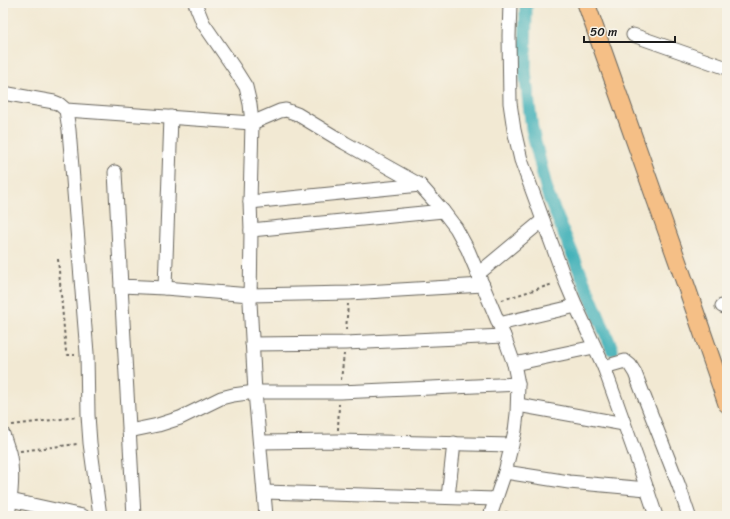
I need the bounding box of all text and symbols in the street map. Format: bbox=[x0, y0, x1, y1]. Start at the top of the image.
scale bar bbox=[584, 18, 675, 44]
text: 50 m bbox=[590, 21, 617, 43]

